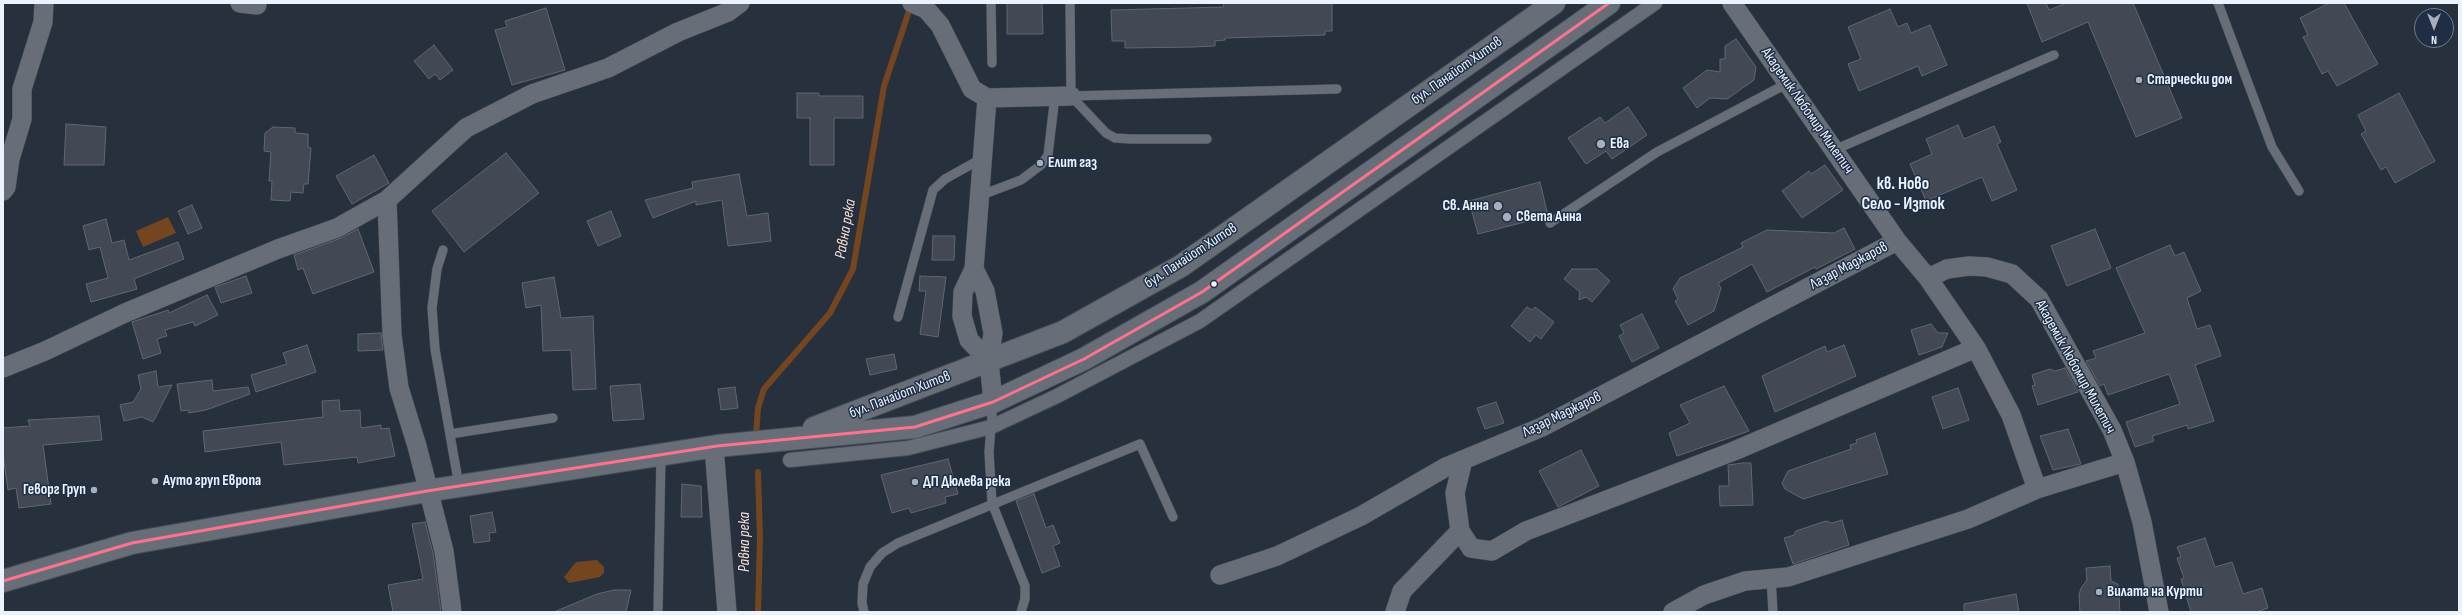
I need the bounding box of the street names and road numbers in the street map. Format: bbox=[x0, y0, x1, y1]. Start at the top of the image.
street label: бул. Панайот Хитов bbox=[1408, 33, 1506, 109]
street label: Академик Любомир Милетич bbox=[1757, 44, 1857, 178]
street label: бул. Панайот Хитов bbox=[1141, 219, 1241, 293]
street label: Лазар Маджаров bbox=[1807, 238, 1891, 294]
street label: Академик Любомир Милетич bbox=[2031, 297, 2119, 437]
street label: бул. Панайот Хитов bbox=[847, 367, 953, 423]
street label: Лазар Маджаров bbox=[1520, 388, 1604, 442]

